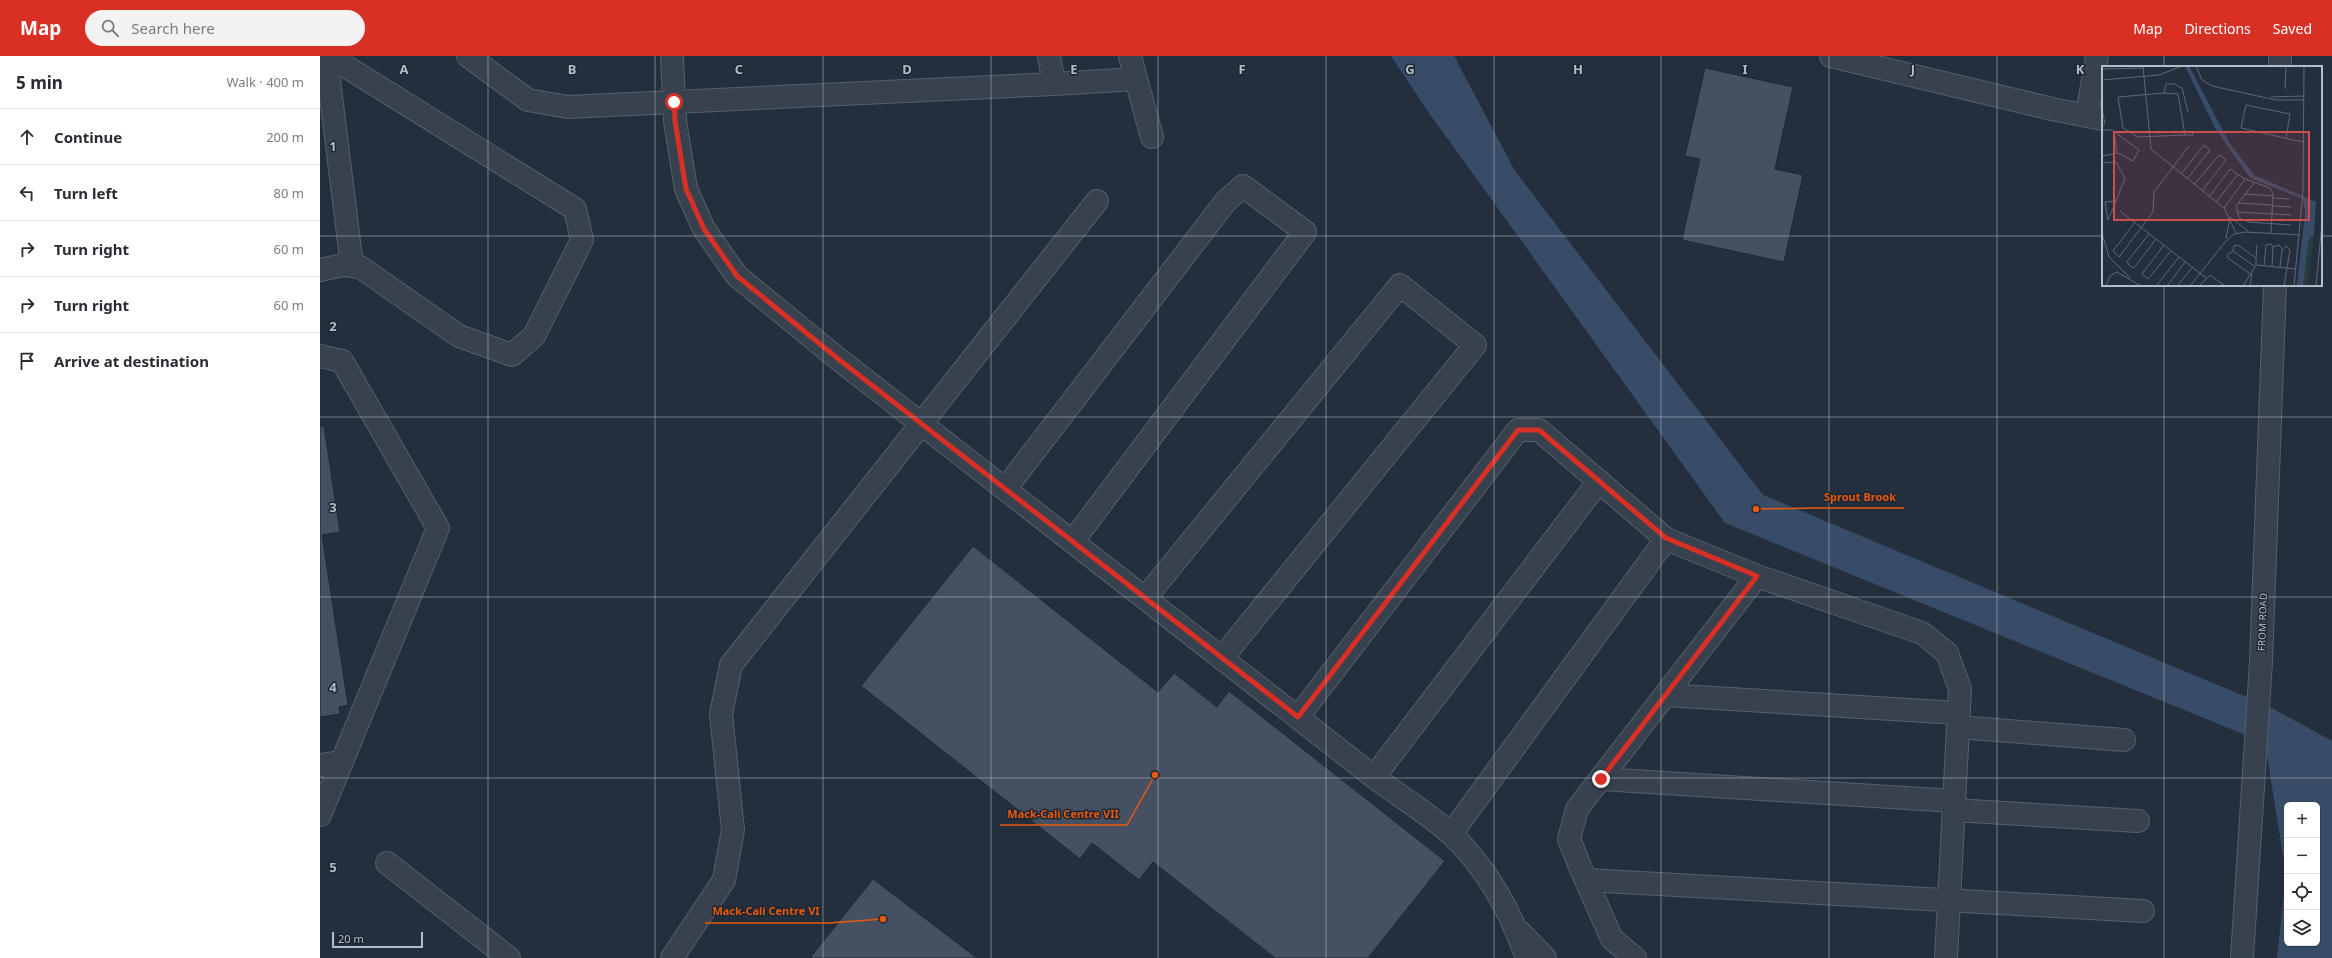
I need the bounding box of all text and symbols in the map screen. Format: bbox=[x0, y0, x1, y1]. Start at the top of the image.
search box bbox=[85, 10, 365, 46]
text: Map bbox=[20, 15, 61, 41]
icon: search bbox=[99, 17, 121, 39]
text: Search here bbox=[131, 18, 215, 38]
text: Map bbox=[2133, 19, 2162, 38]
text: Directions bbox=[2184, 19, 2251, 38]
text: Saved bbox=[2273, 19, 2312, 38]
text: A bbox=[400, 60, 409, 78]
text: B bbox=[568, 60, 576, 78]
text: C bbox=[735, 60, 743, 78]
text: D bbox=[902, 60, 912, 78]
text: E bbox=[1070, 60, 1078, 78]
text: F bbox=[1238, 60, 1246, 78]
text: G bbox=[1405, 60, 1415, 78]
text: H bbox=[1573, 60, 1583, 78]
text: I bbox=[1742, 60, 1748, 78]
text: J bbox=[1910, 60, 1915, 78]
text: K bbox=[2076, 60, 2085, 78]
inset map bbox=[2102, 66, 2322, 286]
text: 5 min bbox=[16, 71, 63, 94]
text: Walk · 400 m bbox=[226, 73, 304, 91]
route start bbox=[665, 93, 683, 111]
icon: ahead bbox=[16, 126, 38, 148]
text: Continue bbox=[54, 127, 122, 147]
text: 200 m bbox=[266, 128, 304, 146]
text: 1 bbox=[329, 137, 337, 155]
icon: left bbox=[16, 182, 38, 204]
text: Turn left bbox=[54, 183, 118, 203]
text: 80 m bbox=[274, 184, 304, 202]
icon: right bbox=[16, 238, 38, 260]
text: Turn right bbox=[54, 239, 129, 259]
text: 60 m bbox=[274, 240, 304, 258]
icon: right bbox=[16, 294, 38, 316]
text: Turn right bbox=[54, 295, 129, 315]
text: 60 m bbox=[274, 296, 304, 314]
text: 2 bbox=[329, 317, 337, 335]
icon: arrive bbox=[16, 350, 38, 372]
text: Arrive at destination bbox=[54, 351, 209, 371]
callout: Sprout Brook bbox=[1816, 485, 1904, 508]
text: Sprout Brook bbox=[1824, 489, 1896, 504]
text: 3 bbox=[329, 498, 337, 516]
street label: FROM ROAD bbox=[2254, 593, 2270, 651]
text: 4 bbox=[329, 678, 337, 696]
route end bbox=[1592, 770, 1610, 788]
callout: Mack-Cali Centre VII bbox=[1000, 802, 1127, 825]
map controls bbox=[2284, 802, 2320, 946]
button: + bbox=[2284, 802, 2320, 838]
text: Mack-Cali Centre VII bbox=[1007, 806, 1119, 821]
button: − bbox=[2284, 838, 2320, 874]
text: 5 bbox=[329, 858, 337, 876]
button: locate bbox=[2284, 874, 2320, 910]
callout: Mack-Cali Centre VI bbox=[705, 900, 828, 923]
text: Mack-Cali Centre VI bbox=[712, 903, 820, 918]
button: layers bbox=[2284, 910, 2320, 946]
scale bar bbox=[332, 930, 423, 949]
text: 20 m bbox=[338, 931, 364, 946]

